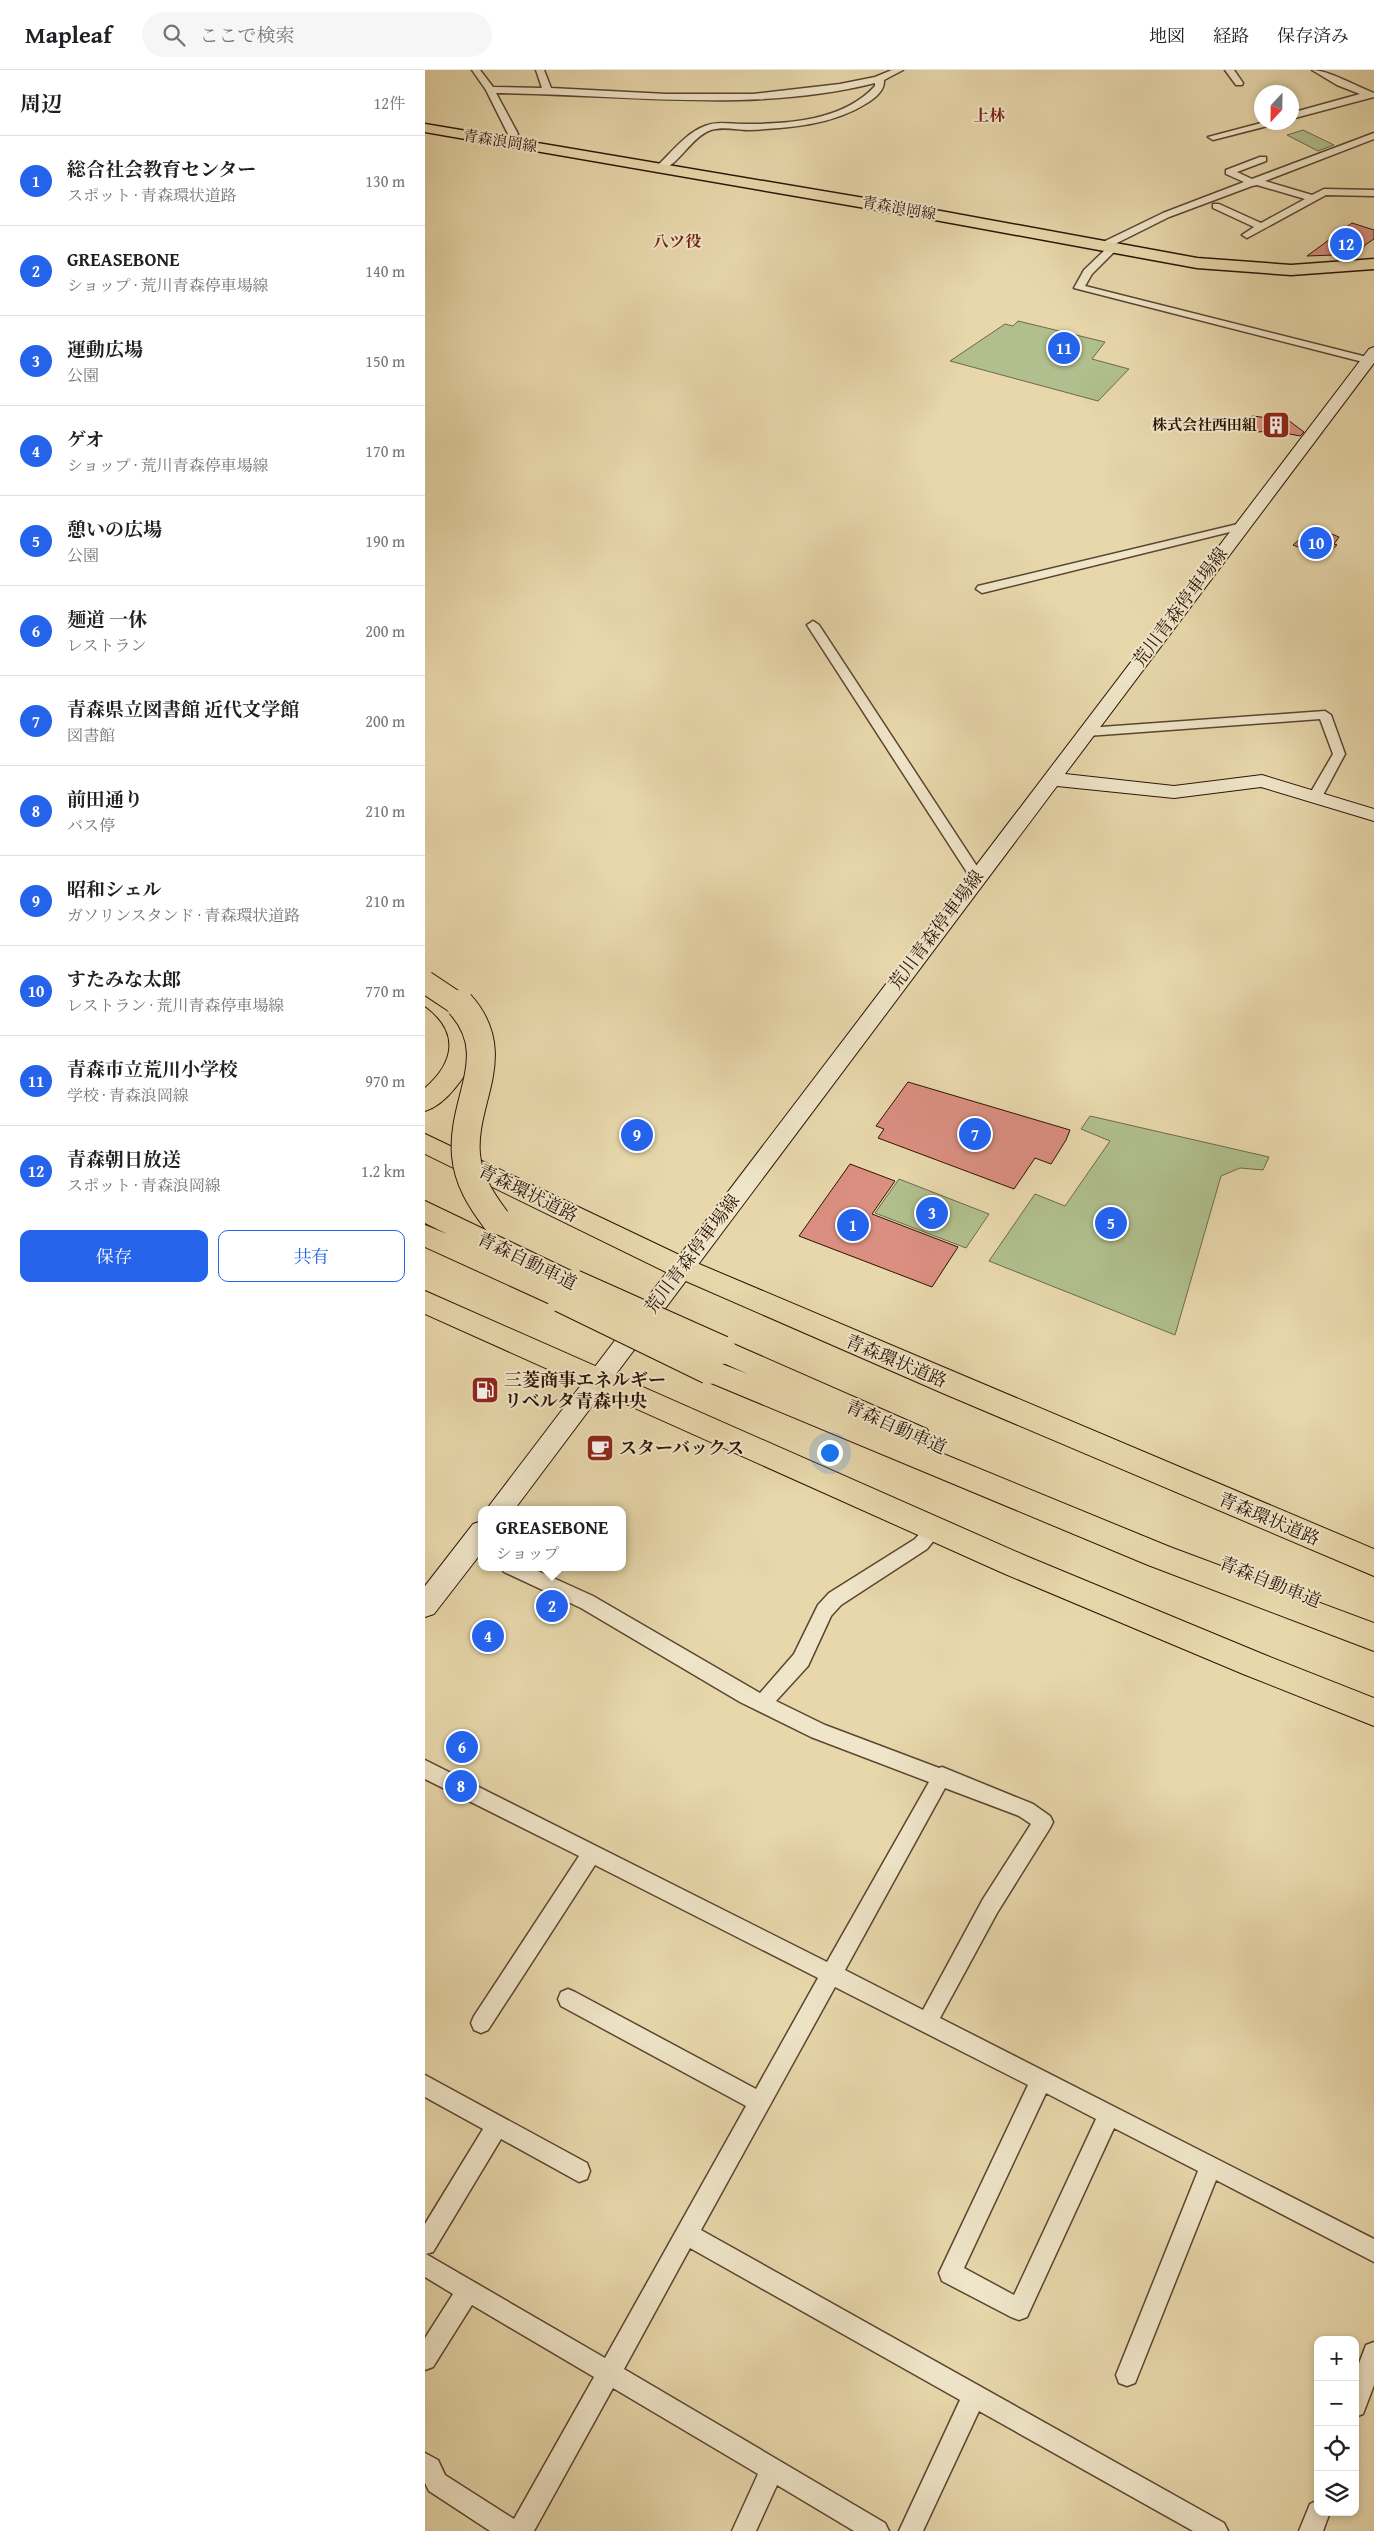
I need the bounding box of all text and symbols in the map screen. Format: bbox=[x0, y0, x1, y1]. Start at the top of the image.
search box bbox=[142, 12, 492, 57]
text: Mapleaf bbox=[25, 17, 112, 52]
icon: search bbox=[160, 21, 188, 49]
text: ここで検索 bbox=[200, 21, 295, 49]
text: 地図 bbox=[1149, 22, 1185, 49]
text: 経路 bbox=[1213, 22, 1249, 49]
text: 保存済み bbox=[1277, 22, 1349, 49]
north arrow bbox=[1254, 85, 1299, 130]
text: 周辺 bbox=[20, 88, 62, 119]
text: 12件 bbox=[374, 91, 405, 115]
district label: 上林 bbox=[973, 103, 1005, 127]
street label: 青森浪岡線 bbox=[461, 124, 539, 157]
text: 総合社会教育センター bbox=[67, 155, 256, 183]
text: 1 bbox=[32, 169, 40, 193]
text: 130 m bbox=[365, 169, 405, 193]
text: スポット · 青森環状道路 bbox=[67, 183, 237, 207]
street label: 青森浪岡線 bbox=[860, 191, 938, 224]
pin: 12 bbox=[1330, 225, 1362, 263]
district label: 八ツ役 bbox=[653, 229, 701, 253]
text: GREASEBONE bbox=[67, 245, 179, 273]
text: 2 bbox=[32, 259, 40, 283]
text: 140 m bbox=[365, 259, 405, 283]
text: ショップ · 荒川青森停車場線 bbox=[67, 273, 268, 297]
pin: 11 bbox=[1048, 329, 1080, 367]
text: 運動広場 bbox=[67, 335, 143, 363]
text: 3 bbox=[32, 349, 40, 373]
text: 150 m bbox=[365, 349, 405, 373]
text: 公園 bbox=[67, 363, 99, 387]
building icon: 株式会社西田組 bbox=[1261, 410, 1291, 440]
place label: 株式会社西田組 bbox=[1152, 414, 1257, 435]
text: ゲオ bbox=[67, 425, 105, 453]
text: 4 bbox=[32, 439, 40, 463]
text: 170 m bbox=[365, 439, 405, 463]
text: ショップ · 荒川青森停車場線 bbox=[67, 453, 268, 477]
text: 憩いの広場 bbox=[67, 515, 162, 543]
pin: 10 bbox=[1300, 524, 1332, 562]
text: 5 bbox=[32, 529, 40, 553]
text: 190 m bbox=[365, 529, 405, 553]
street label: 荒川青森停車場線 bbox=[1125, 541, 1234, 672]
text: 公園 bbox=[67, 543, 99, 567]
text: 麺道 一休 bbox=[67, 605, 147, 633]
text: 6 bbox=[32, 619, 40, 643]
text: 200 m bbox=[365, 619, 405, 643]
text: レストラン bbox=[67, 633, 147, 657]
text: 青森県立図書館 近代文学館 bbox=[67, 695, 299, 723]
text: 7 bbox=[32, 709, 40, 733]
text: 200 m bbox=[365, 709, 405, 733]
text: 図書館 bbox=[67, 723, 115, 747]
text: 前田通り bbox=[67, 785, 143, 813]
text: 8 bbox=[32, 799, 40, 823]
text: 210 m bbox=[365, 799, 405, 823]
text: バス停 bbox=[67, 813, 115, 837]
street label: 荒川青森停車場線 bbox=[881, 864, 990, 995]
text: 昭和シェル bbox=[67, 875, 162, 903]
text: 9 bbox=[32, 889, 40, 913]
text: 210 m bbox=[365, 889, 405, 913]
text: ガソリンスタンド · 青森環状道路 bbox=[67, 903, 300, 927]
text: すたみな太郎 bbox=[67, 965, 181, 993]
text: 10 bbox=[28, 979, 44, 1003]
text: 770 m bbox=[365, 979, 405, 1003]
text: レストラン · 荒川青森停車場線 bbox=[67, 993, 284, 1017]
text: 青森市立荒川小学校 bbox=[67, 1055, 238, 1083]
text: 11 bbox=[28, 1069, 44, 1093]
text: 970 m bbox=[365, 1069, 405, 1093]
text: 学校 · 青森浪岡線 bbox=[67, 1083, 189, 1107]
pin: 7 bbox=[959, 1115, 991, 1153]
pin: 9 bbox=[621, 1116, 653, 1154]
text: 青森朝日放送 bbox=[67, 1145, 181, 1173]
street label: 青森環状道路 bbox=[474, 1157, 583, 1228]
text: 12 bbox=[28, 1159, 44, 1183]
text: 1.2 km bbox=[361, 1159, 405, 1183]
text: スポット · 青森浪岡線 bbox=[67, 1173, 221, 1197]
street label: 荒川青森停車場線 bbox=[637, 1188, 746, 1319]
pin: 3 bbox=[916, 1194, 948, 1232]
pin: 5 bbox=[1095, 1204, 1127, 1242]
pin: 1 bbox=[837, 1206, 869, 1244]
street label: 青森自動車道 bbox=[473, 1225, 582, 1296]
button: 保存 bbox=[20, 1230, 208, 1282]
button: 共有 bbox=[218, 1230, 405, 1282]
street label: 青森環状道路 bbox=[841, 1327, 951, 1394]
place label: 三菱商事エネルギー リベルタ青森中央 bbox=[504, 1366, 666, 1414]
fuel station icon: 三菱商事エネルギー リベルタ青森中央 bbox=[470, 1375, 500, 1405]
street label: 青森自動車道 bbox=[841, 1392, 951, 1461]
cafe icon: スターバックス bbox=[585, 1433, 615, 1463]
place label: スターバックス bbox=[619, 1434, 744, 1461]
your location bbox=[817, 1440, 843, 1466]
street label: 青森環状道路 bbox=[1214, 1485, 1324, 1552]
popup bbox=[478, 1506, 626, 1571]
text: GREASEBONE bbox=[496, 1513, 608, 1541]
text: ショップ bbox=[496, 1541, 560, 1565]
street label: 青森自動車道 bbox=[1215, 1549, 1325, 1614]
pin: 2 bbox=[536, 1587, 568, 1625]
pin: 4 bbox=[472, 1617, 504, 1655]
pin: 6 bbox=[446, 1728, 478, 1766]
pin: 8 bbox=[445, 1767, 477, 1805]
map controls bbox=[1314, 2336, 1359, 2516]
button: + bbox=[1314, 2336, 1359, 2381]
button: − bbox=[1314, 2381, 1359, 2426]
button: locate bbox=[1314, 2426, 1359, 2471]
button: layers bbox=[1314, 2471, 1359, 2516]

